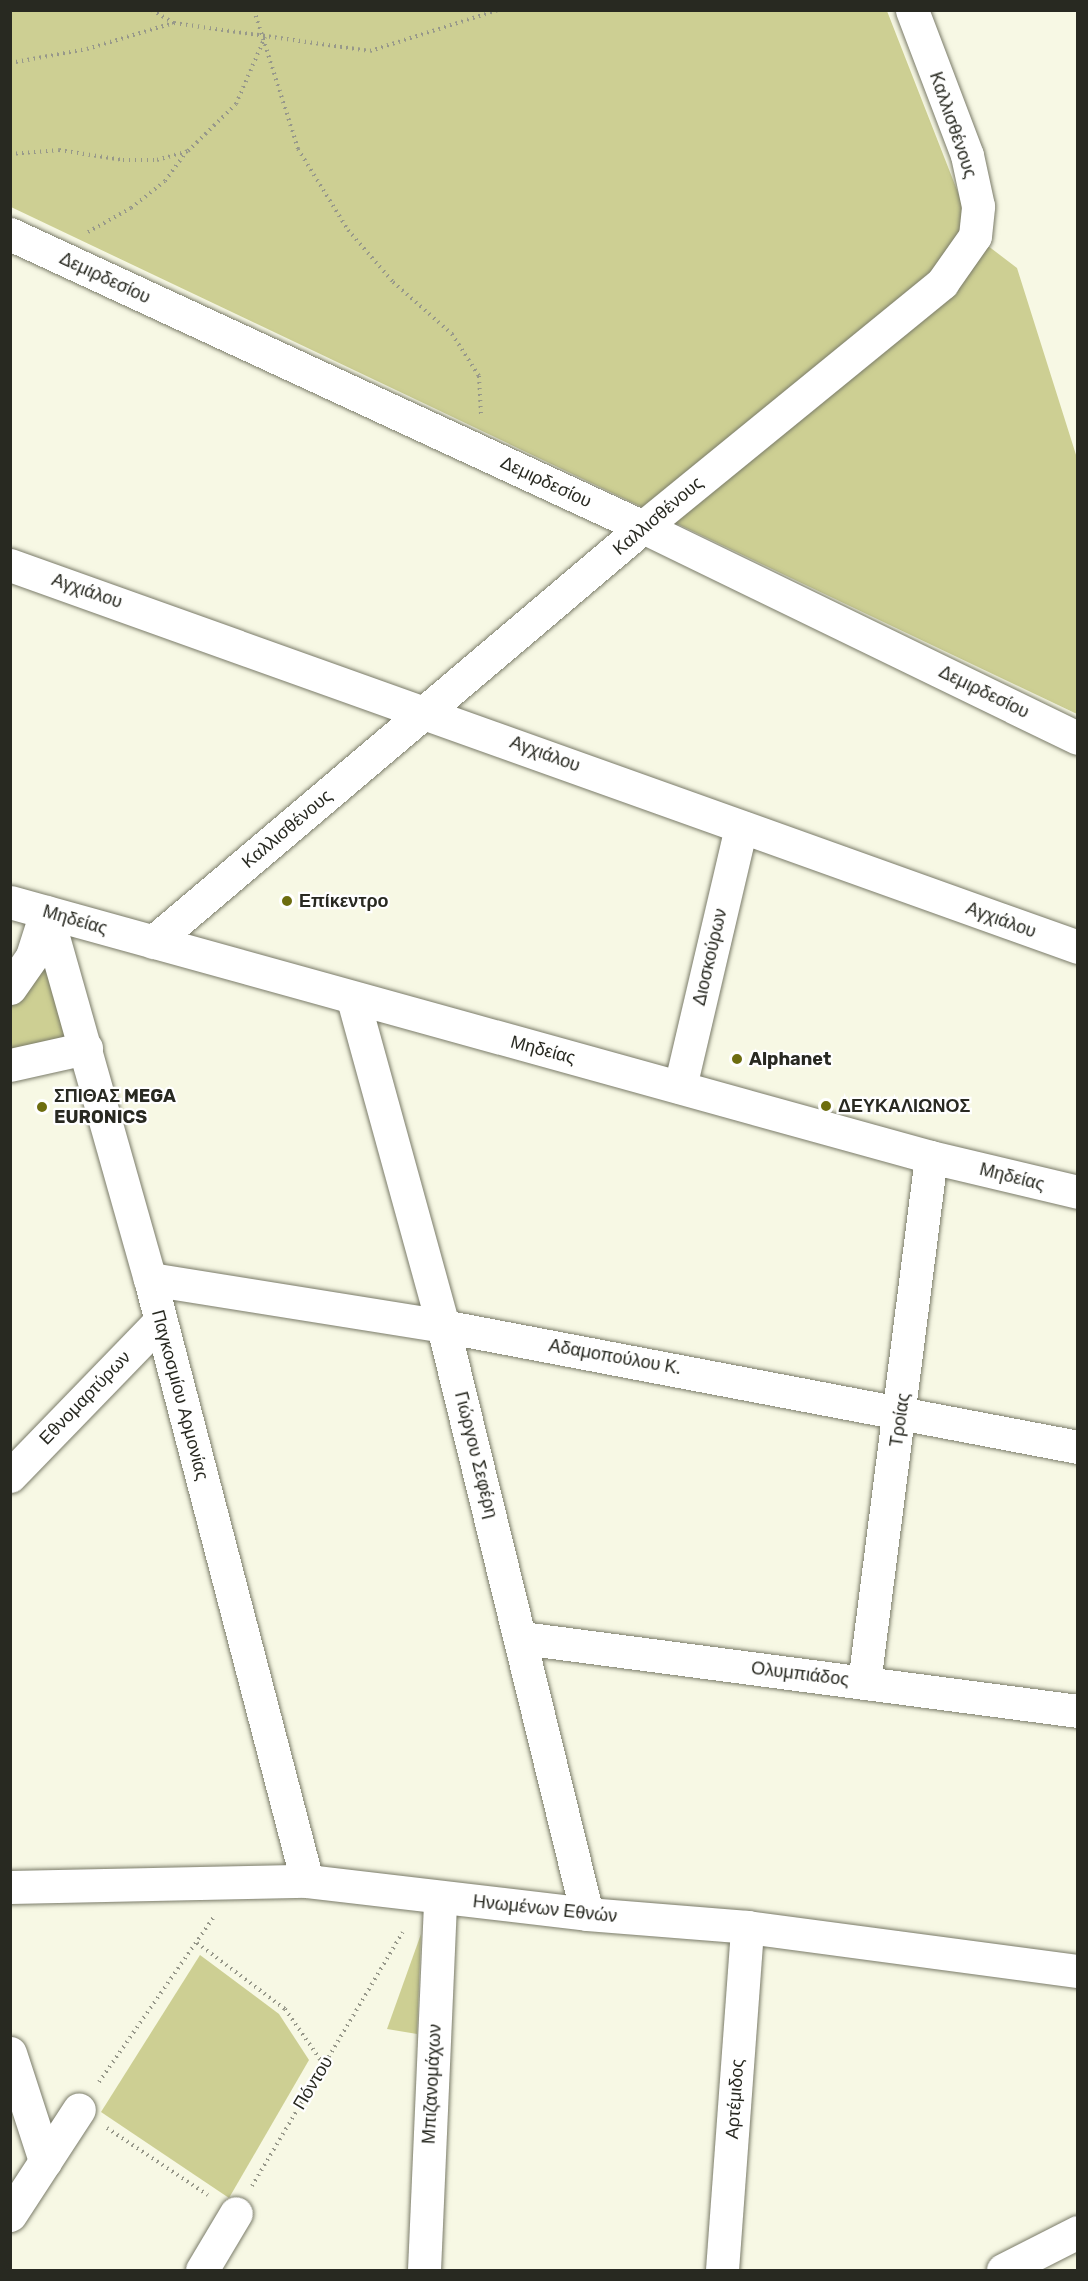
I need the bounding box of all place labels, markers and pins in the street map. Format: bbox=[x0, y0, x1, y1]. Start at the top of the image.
place label: Επίκεντρο bbox=[299, 890, 389, 912]
marker: Επίκεντρο bbox=[280, 894, 294, 908]
place label: Alphanet bbox=[749, 1048, 831, 1070]
marker: Alphanet bbox=[730, 1052, 744, 1066]
place label: ΣΠΙΘΑΣ MEGA EURONICS bbox=[54, 1086, 176, 1128]
place label: ΔΕΥΚΑΛΙΩΝΟΣ bbox=[838, 1095, 970, 1117]
marker: ΔΕΥΚΑΛΙΩΝΟΣ bbox=[819, 1099, 833, 1113]
marker: ΣΠΙΘΑΣ MEGA EURONICS bbox=[35, 1100, 49, 1114]

